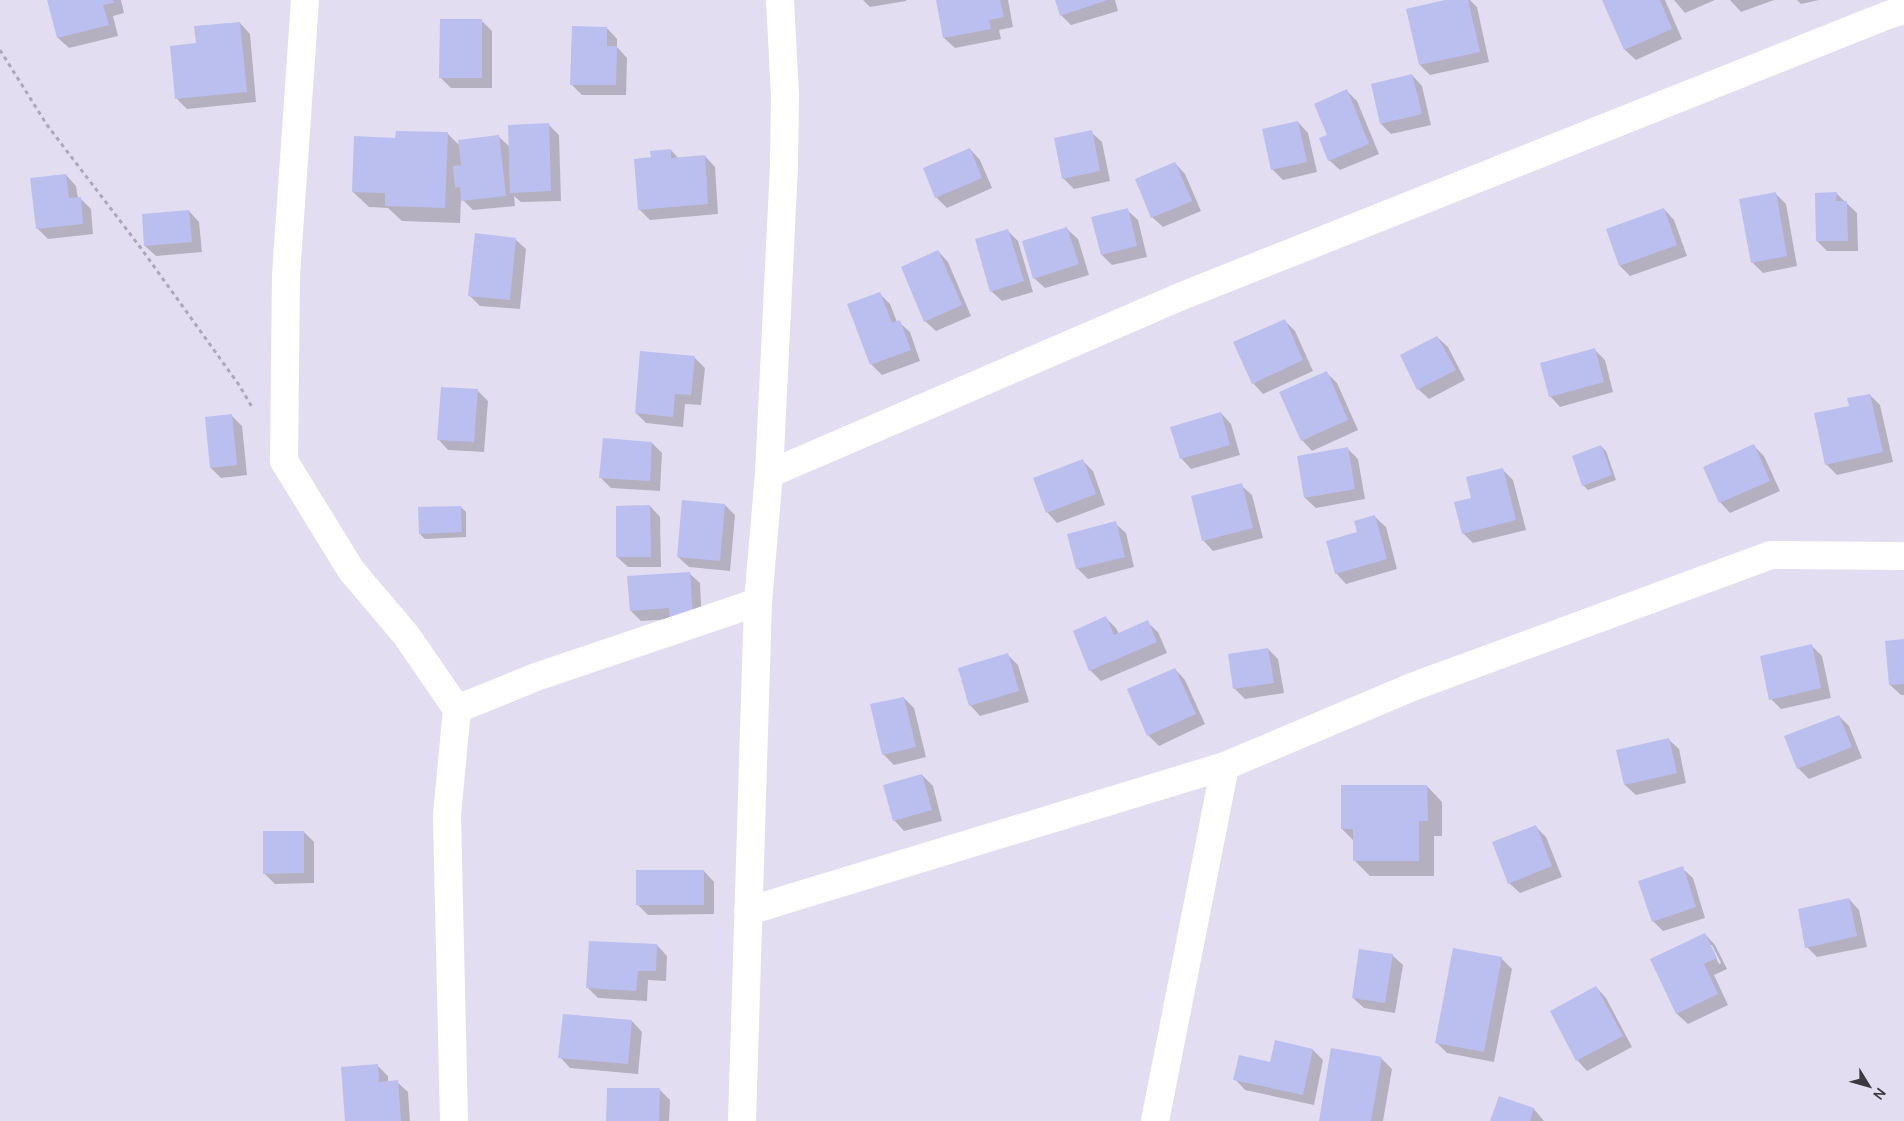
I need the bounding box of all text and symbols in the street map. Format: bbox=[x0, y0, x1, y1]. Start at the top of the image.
north arrow bbox=[1844, 1061, 1894, 1111]
text: N bbox=[1869, 1084, 1890, 1104]

